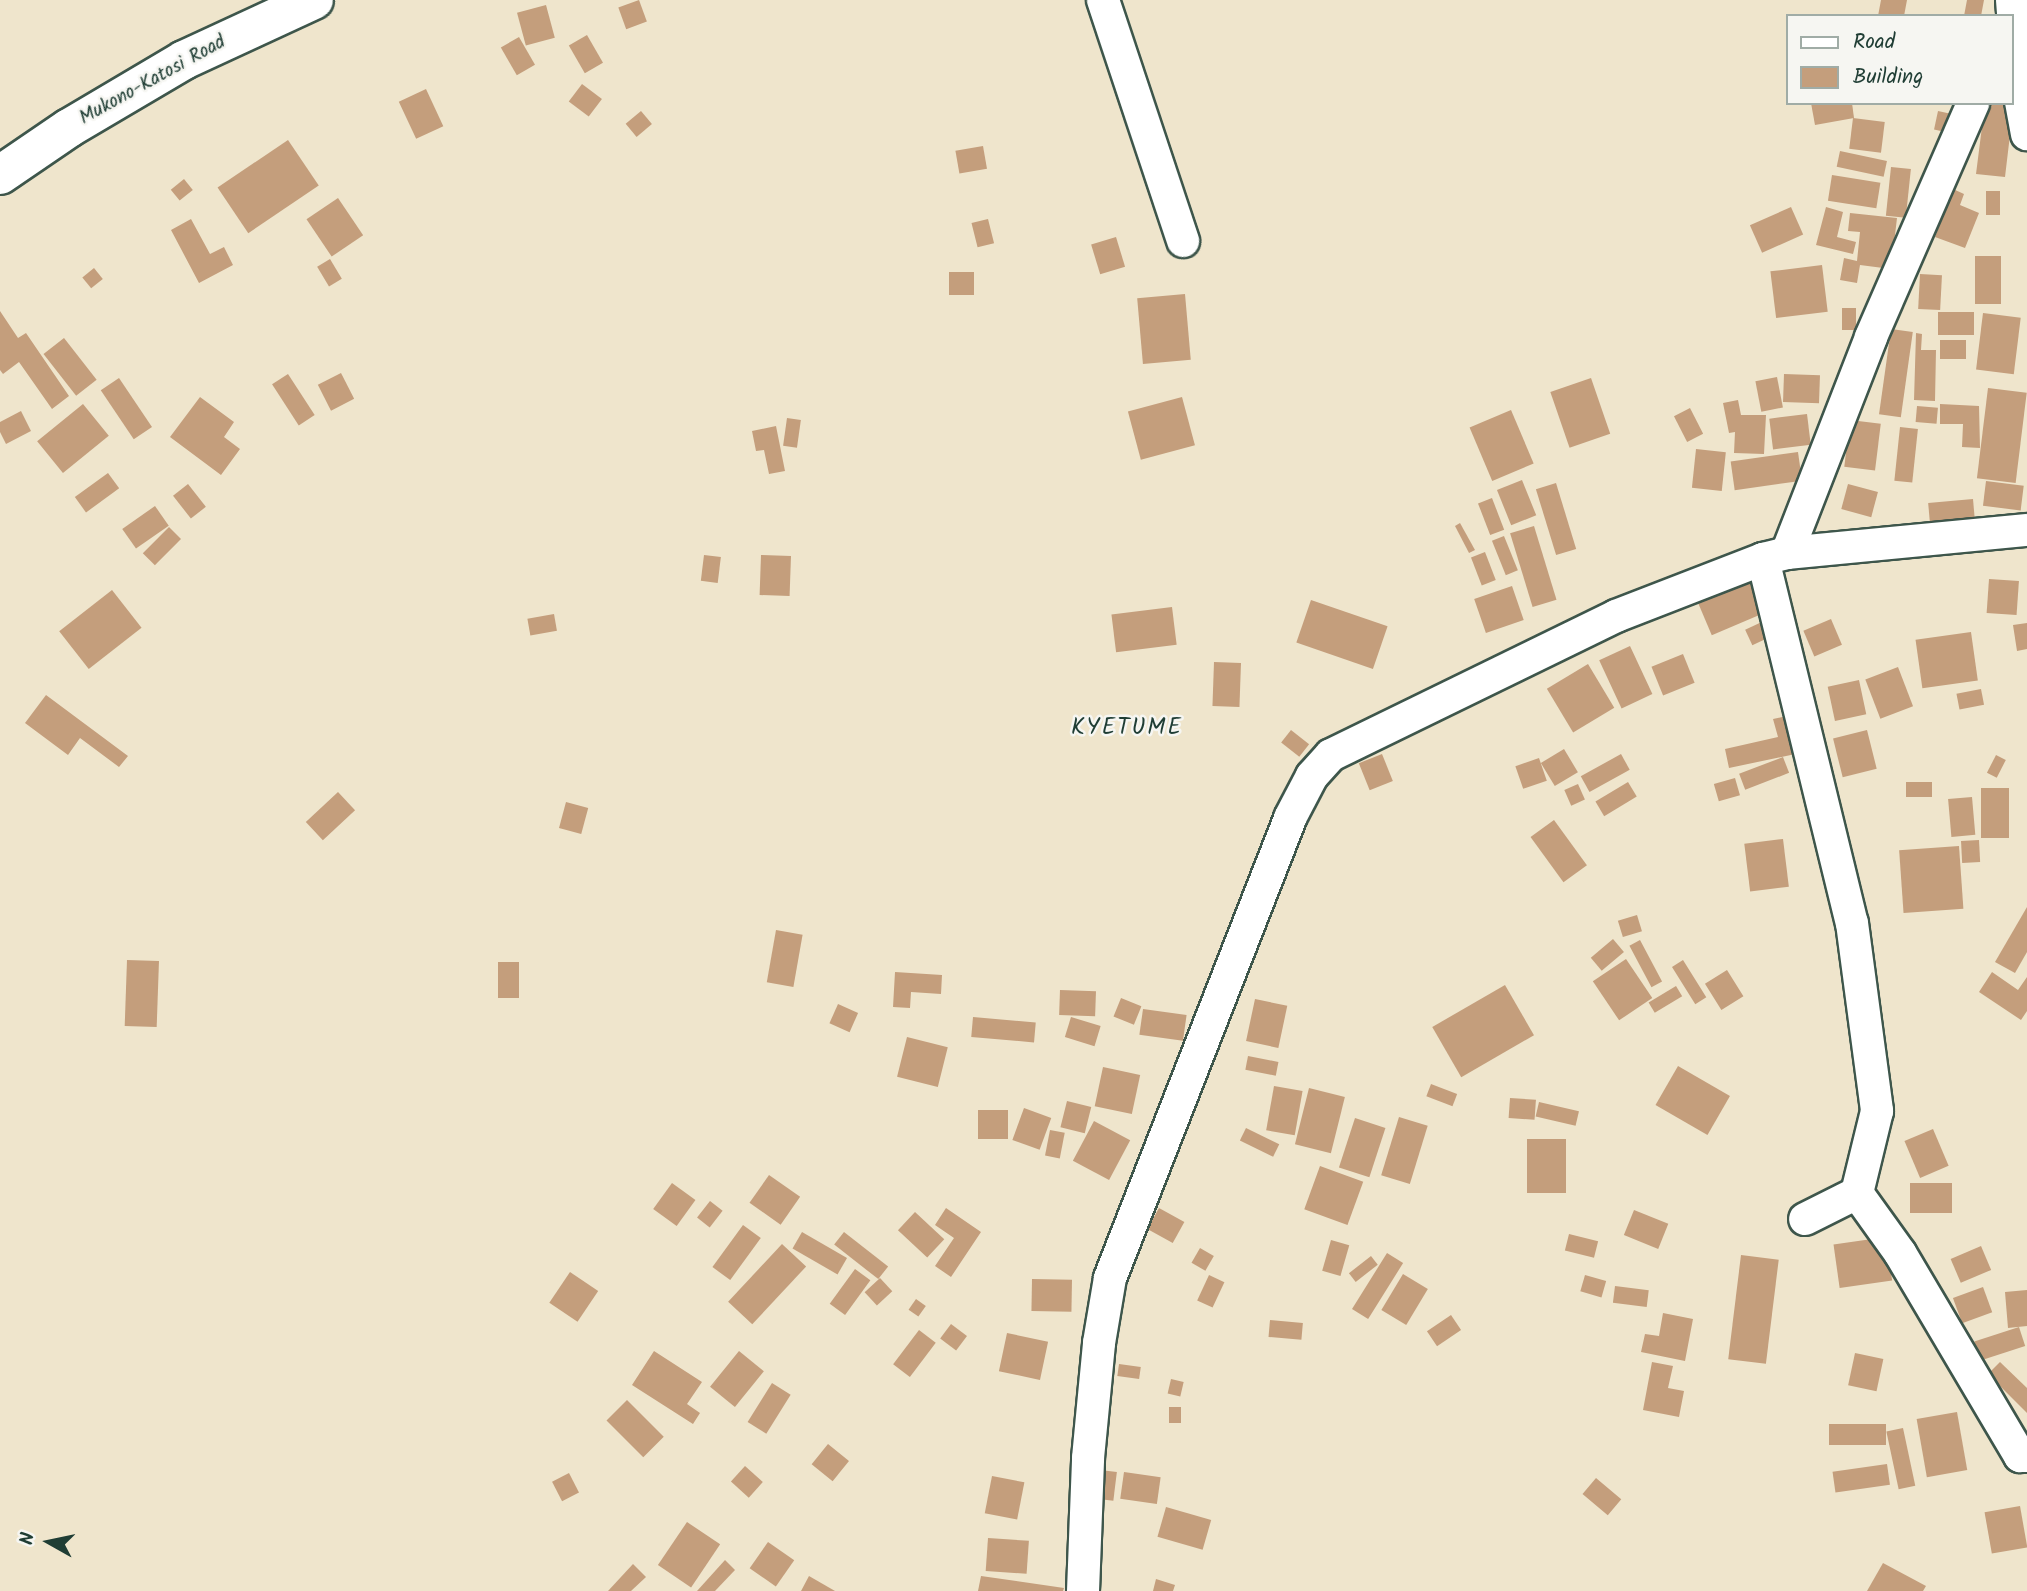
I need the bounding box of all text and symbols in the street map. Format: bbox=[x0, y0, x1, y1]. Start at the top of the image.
legend bbox=[1786, 14, 2013, 105]
text: Road bbox=[1853, 26, 1895, 59]
street label: Mukono-Katosi Road bbox=[76, 31, 230, 131]
text: Building bbox=[1853, 61, 1923, 94]
district label: KYETUME bbox=[1072, 714, 1182, 742]
north arrow bbox=[14, 1507, 84, 1577]
text: N bbox=[13, 1530, 44, 1547]

